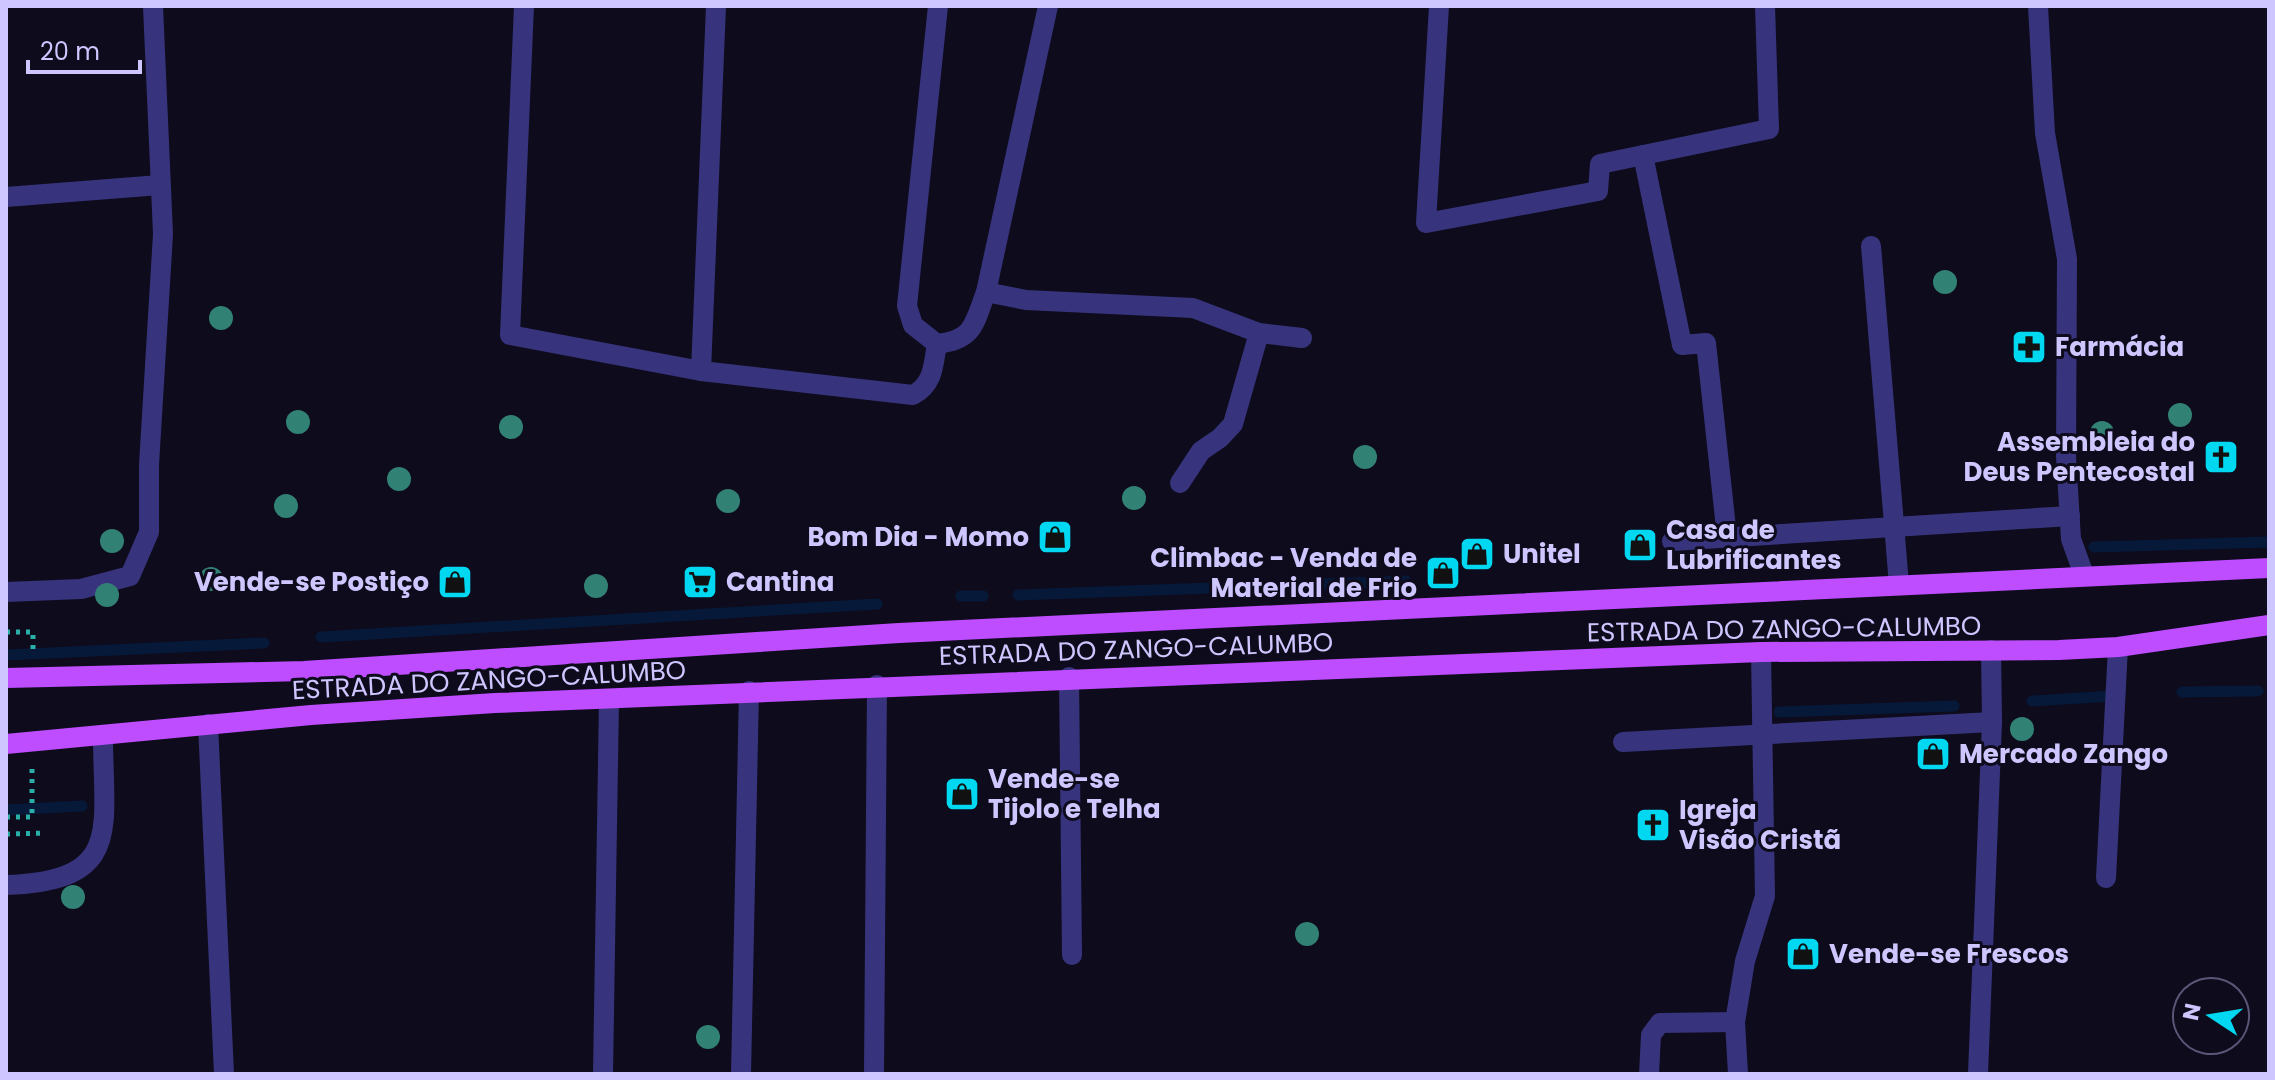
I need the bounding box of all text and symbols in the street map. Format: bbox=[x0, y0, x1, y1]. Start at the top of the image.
scale bar bbox=[28, 24, 140, 74]
text: 20 m bbox=[40, 35, 100, 68]
pharmacy icon: Farmácia bbox=[2010, 328, 2048, 366]
place label: Farmácia bbox=[2055, 329, 2184, 365]
place label: Assembleia do Deus Pentecostal bbox=[1964, 424, 2195, 490]
church icon: Assembleia do Deus Pentecostal bbox=[2202, 438, 2240, 476]
place label: Casa de Lubrificantes bbox=[1666, 512, 1841, 578]
shop icon: Bom Dia - Momo bbox=[1036, 518, 1074, 556]
place label: Bom Dia - Momo bbox=[807, 519, 1029, 555]
shop icon: Casa de Lubrificantes bbox=[1621, 526, 1659, 564]
shop icon: Unitel bbox=[1458, 535, 1496, 573]
place label: Unitel bbox=[1503, 536, 1581, 572]
place label: Climbac - Venda de Material de Frio bbox=[1150, 540, 1417, 606]
shop icon: Climbac - Venda de Material de Frio bbox=[1424, 554, 1462, 592]
shop icon: Vende-se Postiço bbox=[436, 563, 474, 601]
supermarket icon: Cantina bbox=[681, 563, 719, 601]
place label: Vende-se Postiço bbox=[194, 564, 429, 600]
place label: Cantina bbox=[726, 564, 834, 600]
street label: ESTRADA DO ZANGO-CALUMBO bbox=[1586, 608, 1982, 650]
street label: ESTRADA DO ZANGO-CALUMBO bbox=[938, 624, 1334, 674]
street label: ESTRADA DO ZANGO-CALUMBO bbox=[291, 652, 687, 708]
shop icon: Mercado Zango bbox=[1914, 735, 1952, 773]
place label: Mercado Zango bbox=[1959, 736, 2168, 772]
place label: Vende-se Tijolo e Telha bbox=[988, 761, 1161, 827]
shop icon: Vende-se Tijolo e Telha bbox=[943, 775, 981, 813]
place label: Igreja Visão Cristã bbox=[1679, 792, 1841, 858]
church icon: Igreja Visão Cristã bbox=[1634, 806, 1672, 844]
shop icon: Vende-se Frescos bbox=[1784, 935, 1822, 973]
place label: Vende-se Frescos bbox=[1829, 936, 2069, 972]
north arrow bbox=[2171, 976, 2251, 1056]
text: N bbox=[2175, 1001, 2209, 1023]

